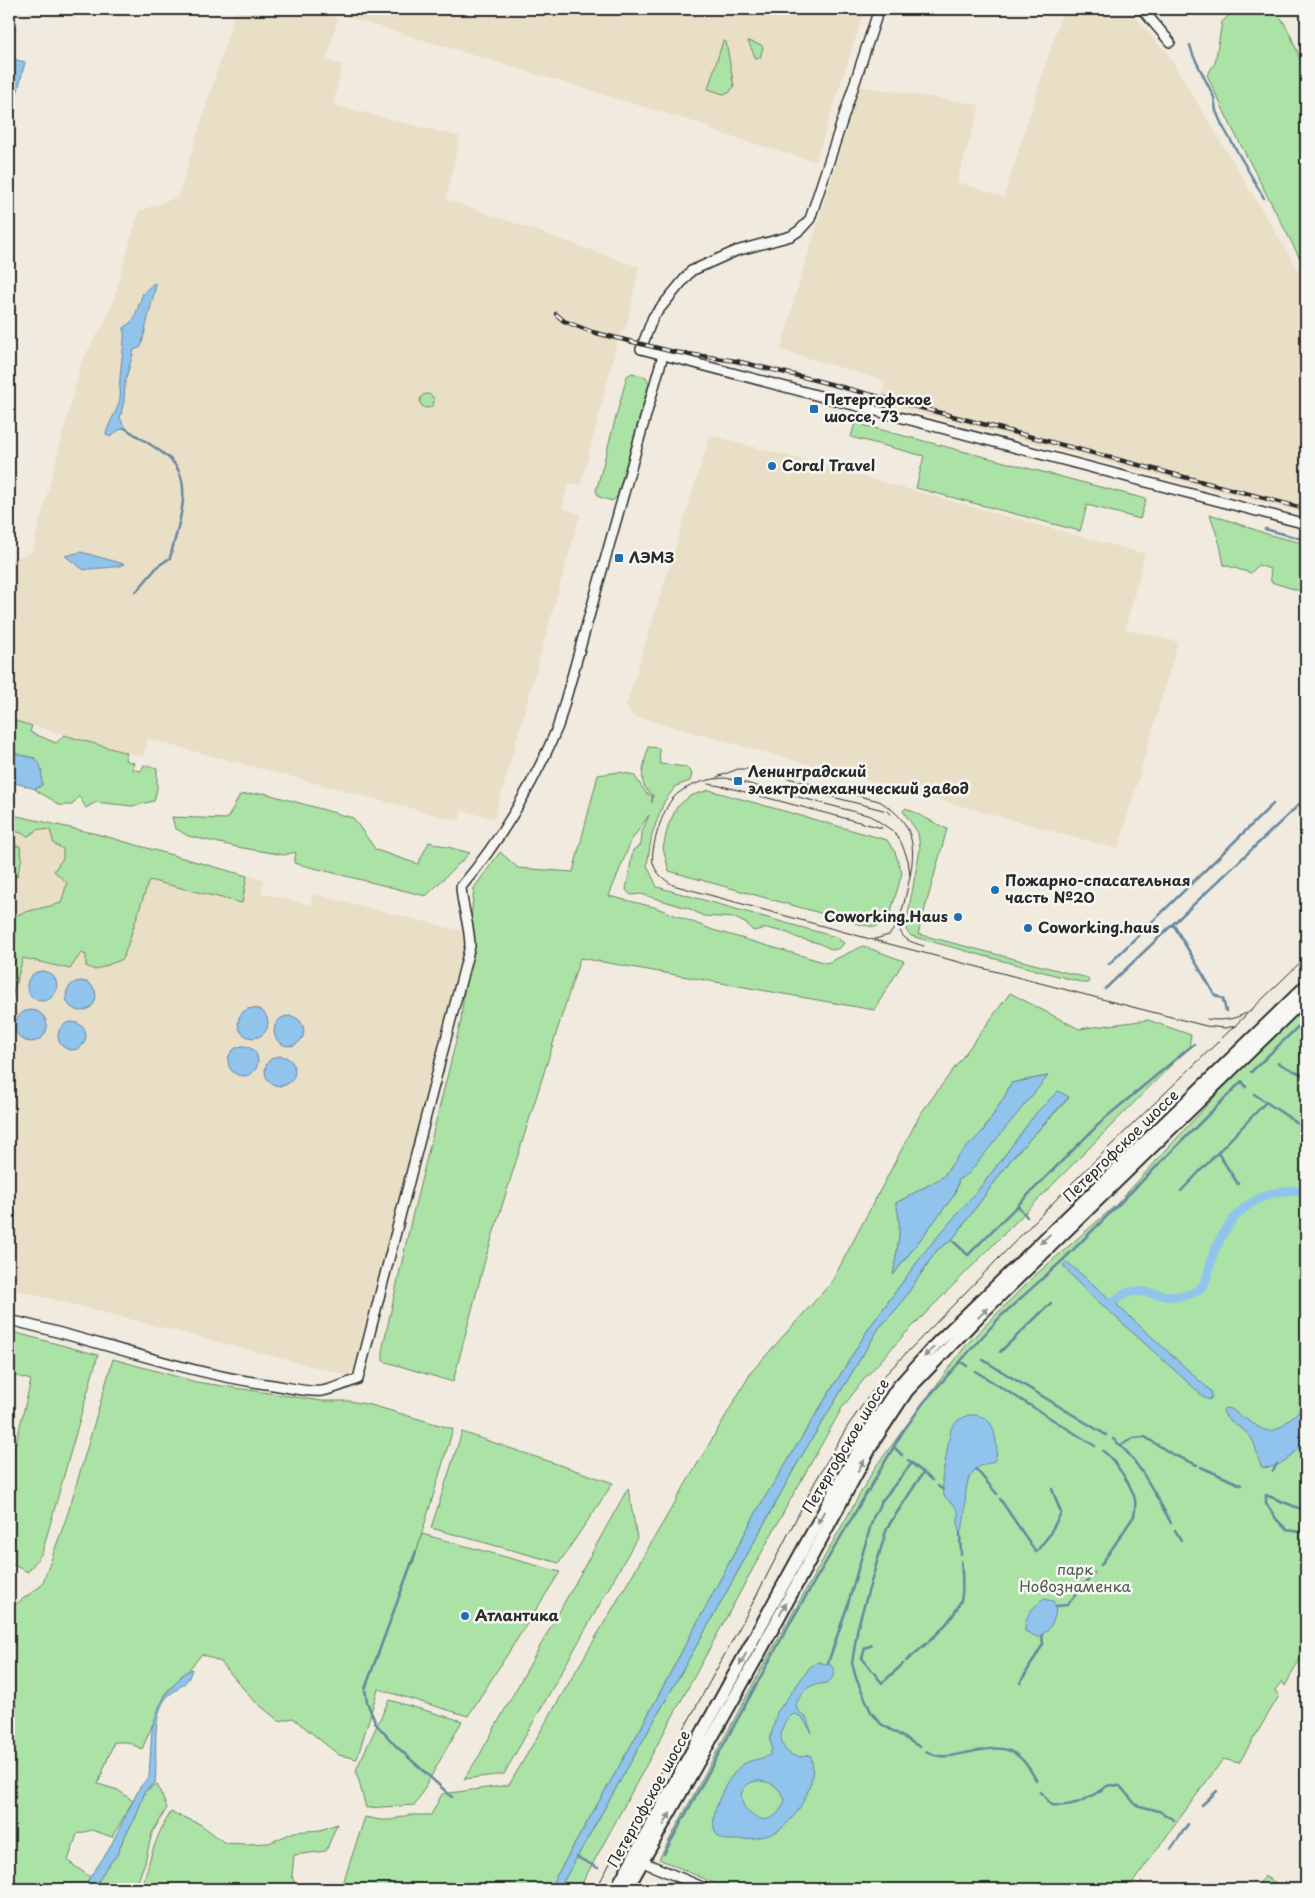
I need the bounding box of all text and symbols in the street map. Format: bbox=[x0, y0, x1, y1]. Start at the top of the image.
place label: Петергофское шоссе, 73 bbox=[824, 387, 932, 427]
marker: Петергофское шоссе, 73 bbox=[808, 403, 820, 415]
place label: Coral Travel bbox=[782, 453, 875, 476]
marker: Coral Travel bbox=[766, 460, 778, 472]
place label: ЛЭМЗ bbox=[629, 545, 674, 568]
marker: ЛЭМЗ bbox=[613, 552, 625, 564]
place label: Ленинградский электромеханический завод bbox=[748, 759, 969, 799]
marker: Ленинградский электромеханический завод bbox=[732, 775, 744, 787]
place label: Пожарно-спасательная часть №20 bbox=[1005, 868, 1190, 908]
marker: Пожарно-спасательная часть №20 bbox=[989, 884, 1001, 896]
place label: Coworking.Haus bbox=[824, 904, 948, 927]
marker: Coworking.Haus bbox=[952, 911, 964, 923]
place label: Coworking.haus bbox=[1038, 915, 1159, 938]
marker: Coworking.haus bbox=[1022, 922, 1034, 934]
street label: Петергофское шоссе bbox=[1057, 1083, 1183, 1206]
one-way arrow bbox=[1040, 1233, 1052, 1245]
one-way arrow bbox=[976, 1307, 988, 1319]
one-way arrow bbox=[923, 1346, 935, 1358]
street label: Петергофское шоссе bbox=[795, 1374, 894, 1517]
one-way arrow bbox=[856, 1460, 865, 1473]
one-way arrow bbox=[817, 1510, 825, 1524]
park label: парк Новознаменка bbox=[1019, 1557, 1131, 1597]
one-way arrow bbox=[779, 1602, 787, 1617]
place label: Атлантика bbox=[475, 1603, 560, 1626]
marker: Атлантика bbox=[459, 1610, 471, 1622]
one-way arrow bbox=[738, 1653, 747, 1666]
street label: Петергофское шоссе bbox=[600, 1726, 695, 1871]
one-way arrow bbox=[662, 1813, 671, 1826]

